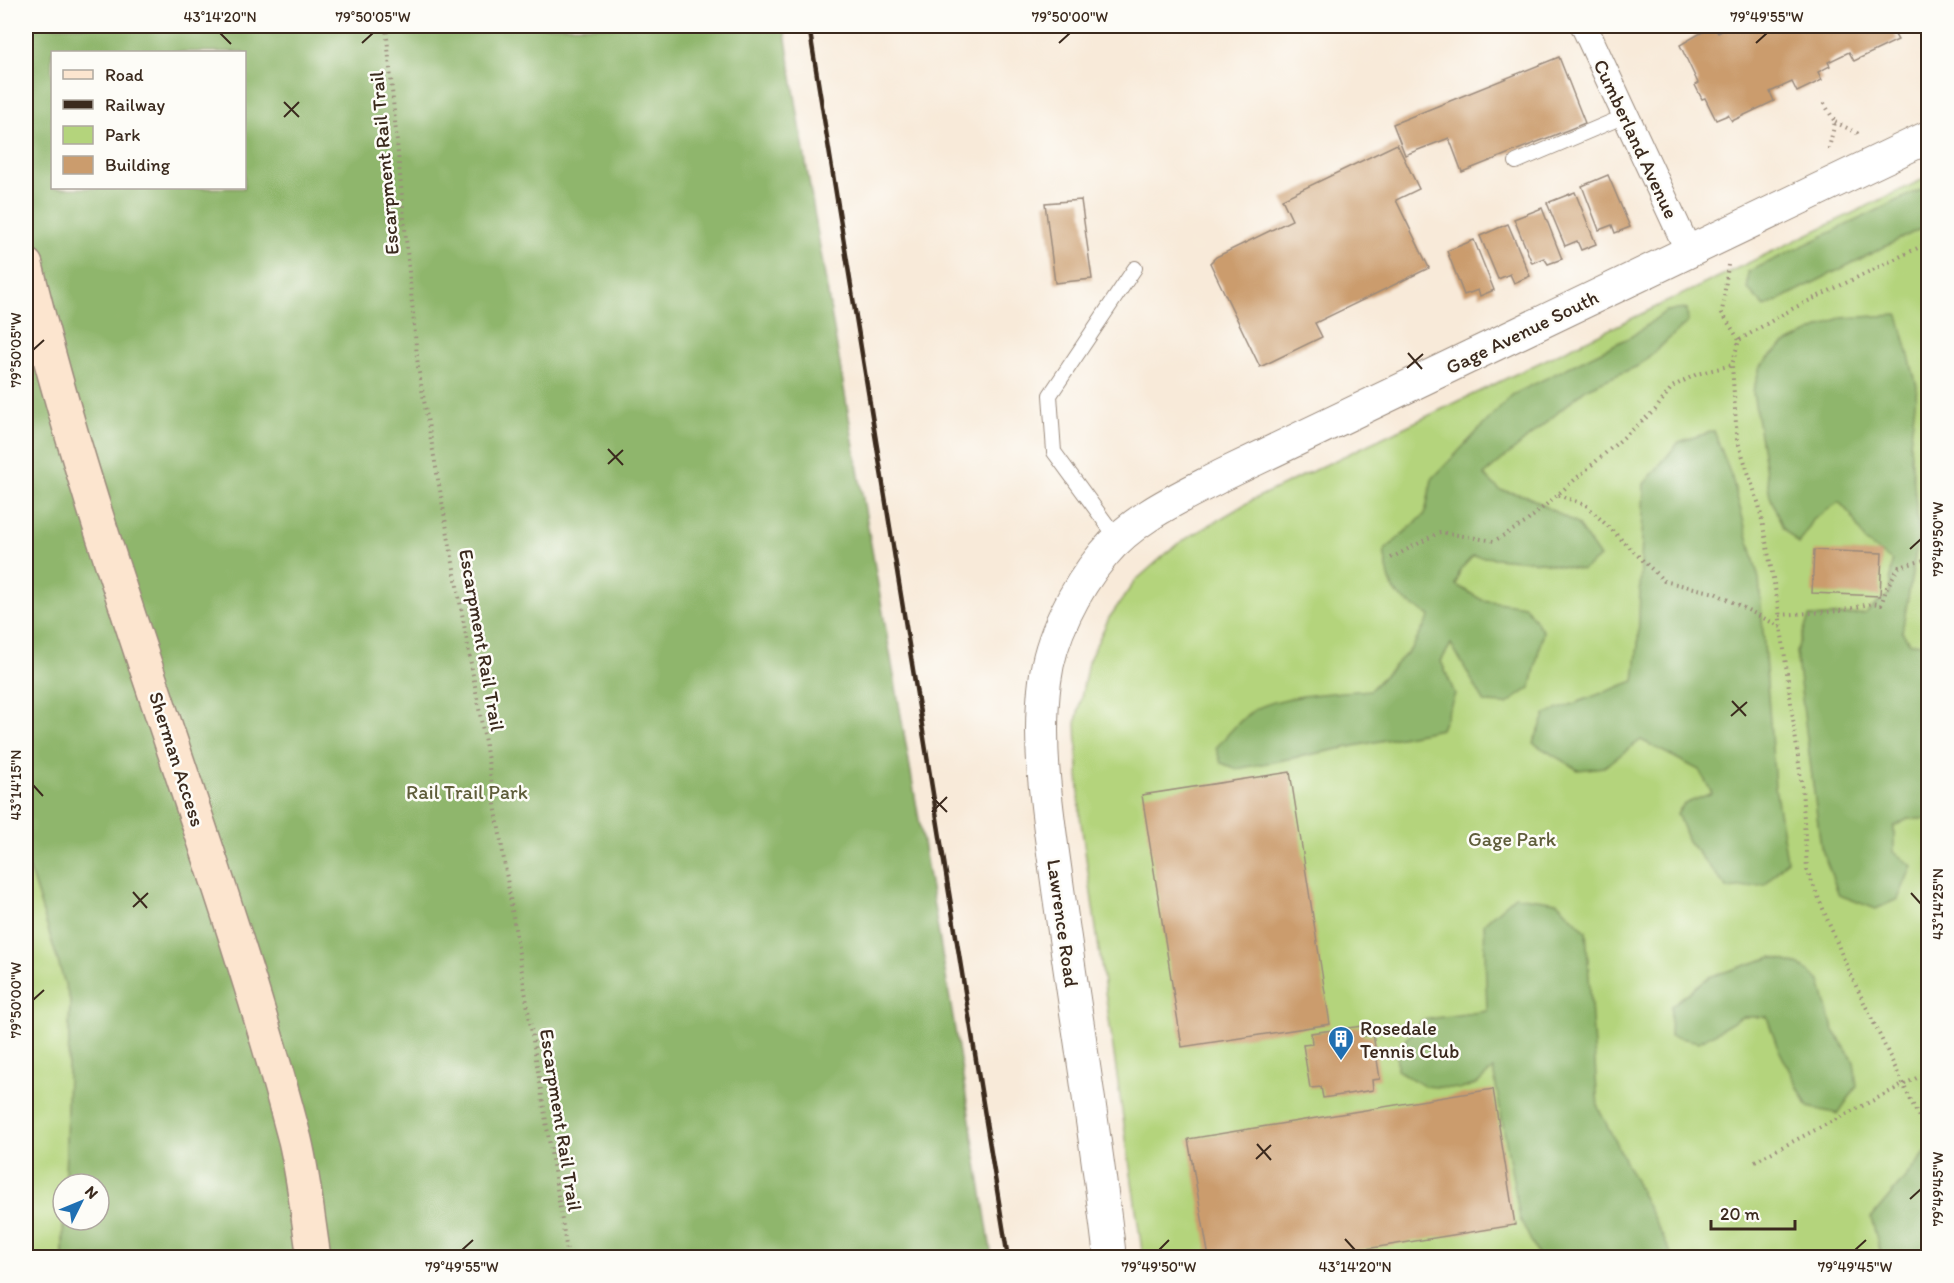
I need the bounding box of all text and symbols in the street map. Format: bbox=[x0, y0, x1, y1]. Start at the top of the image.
text: 43°14'20"N bbox=[183, 8, 257, 26]
text: 79°50'05"W bbox=[335, 8, 411, 26]
text: 79°50'00"W bbox=[1032, 8, 1108, 26]
text: 79°49'55"W bbox=[1730, 8, 1804, 26]
legend bbox=[51, 51, 246, 189]
street label: Cumberland Avenue bbox=[1589, 56, 1683, 222]
text: Road bbox=[105, 64, 144, 86]
street label: Escarpment Rail Trail bbox=[364, 70, 404, 256]
text: Railway bbox=[105, 94, 166, 116]
text: Park bbox=[105, 124, 140, 146]
text: Building bbox=[105, 154, 171, 176]
street label: Gage Avenue South bbox=[1442, 285, 1602, 379]
text: 79°50'05"W bbox=[7, 312, 25, 388]
text: 79°49'50"W bbox=[1929, 501, 1947, 576]
street label: Escarpment Rail Trail bbox=[454, 547, 510, 733]
street label: Sherman Access bbox=[144, 689, 210, 830]
text: 43°14'15"N bbox=[7, 750, 25, 820]
park label: Rail Trail Park bbox=[406, 780, 528, 804]
park label: Gage Park bbox=[1468, 827, 1557, 851]
street label: Lawrence Road bbox=[1042, 858, 1084, 989]
text: 43°14'25"N bbox=[1929, 868, 1947, 940]
text: 79°50'00"W bbox=[7, 962, 25, 1038]
place label: Rosedale Tennis Club bbox=[1360, 1016, 1459, 1063]
building icon: Rosedale Tennis Club bbox=[1326, 1024, 1356, 1062]
street label: Escarpment Rail Trail bbox=[535, 1027, 587, 1213]
text: 79°49'45"W bbox=[1929, 1152, 1947, 1226]
north arrow bbox=[51, 1172, 111, 1232]
text: N bbox=[81, 1182, 102, 1203]
scale bar bbox=[1711, 1193, 1795, 1231]
text: 20 m bbox=[1720, 1203, 1760, 1225]
text: 79°49'55"W bbox=[425, 1258, 499, 1276]
text: 79°49'50"W bbox=[1122, 1258, 1197, 1276]
text: 43°14'20"N bbox=[1318, 1258, 1392, 1276]
text: 79°49'45"W bbox=[1818, 1258, 1892, 1276]

